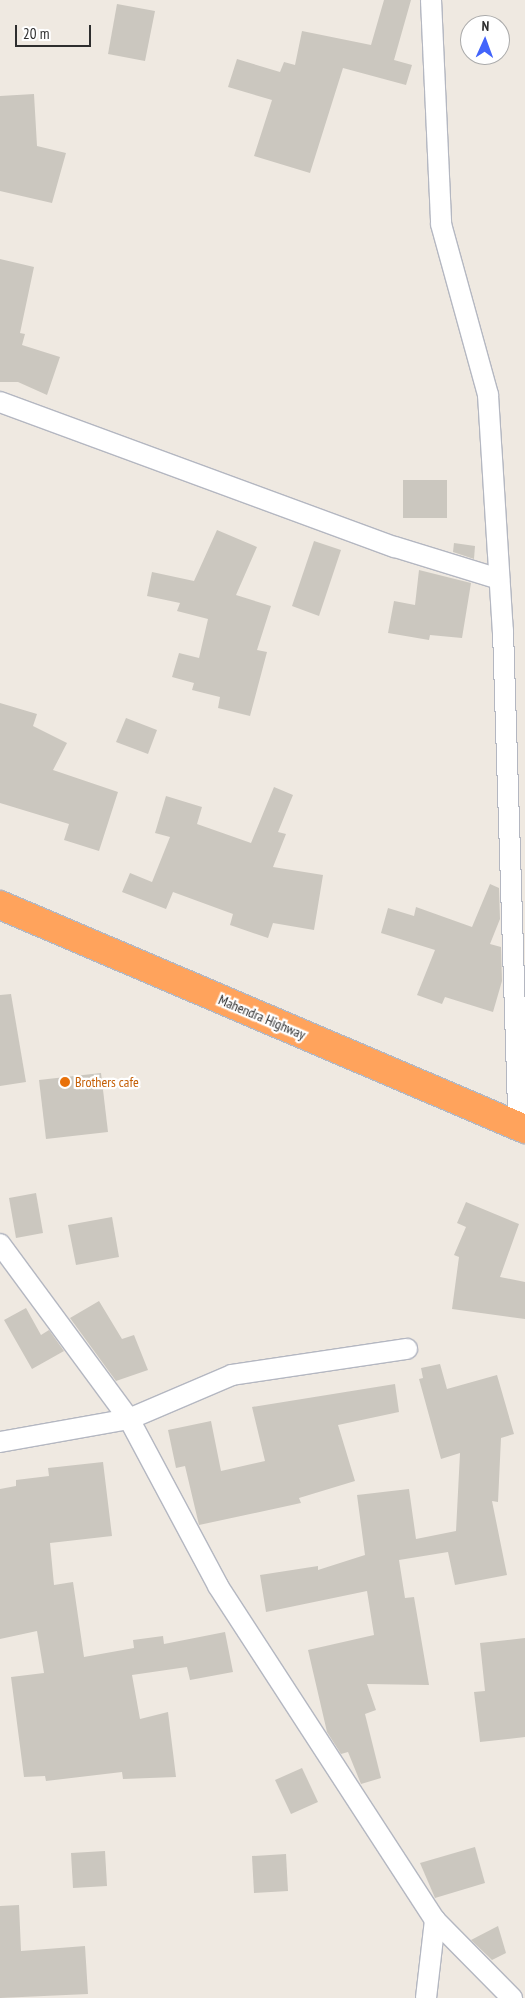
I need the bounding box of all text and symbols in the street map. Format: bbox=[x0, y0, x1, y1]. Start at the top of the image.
scale bar bbox=[18, 15, 94, 47]
north arrow bbox=[460, 15, 510, 65]
text: N bbox=[481, 17, 490, 35]
text: 20 m bbox=[23, 24, 49, 43]
street label: Mahendra Highway bbox=[216, 991, 308, 1043]
place label: Brothers cafe bbox=[75, 1074, 139, 1090]
marker: Brothers cafe bbox=[59, 1076, 71, 1088]

